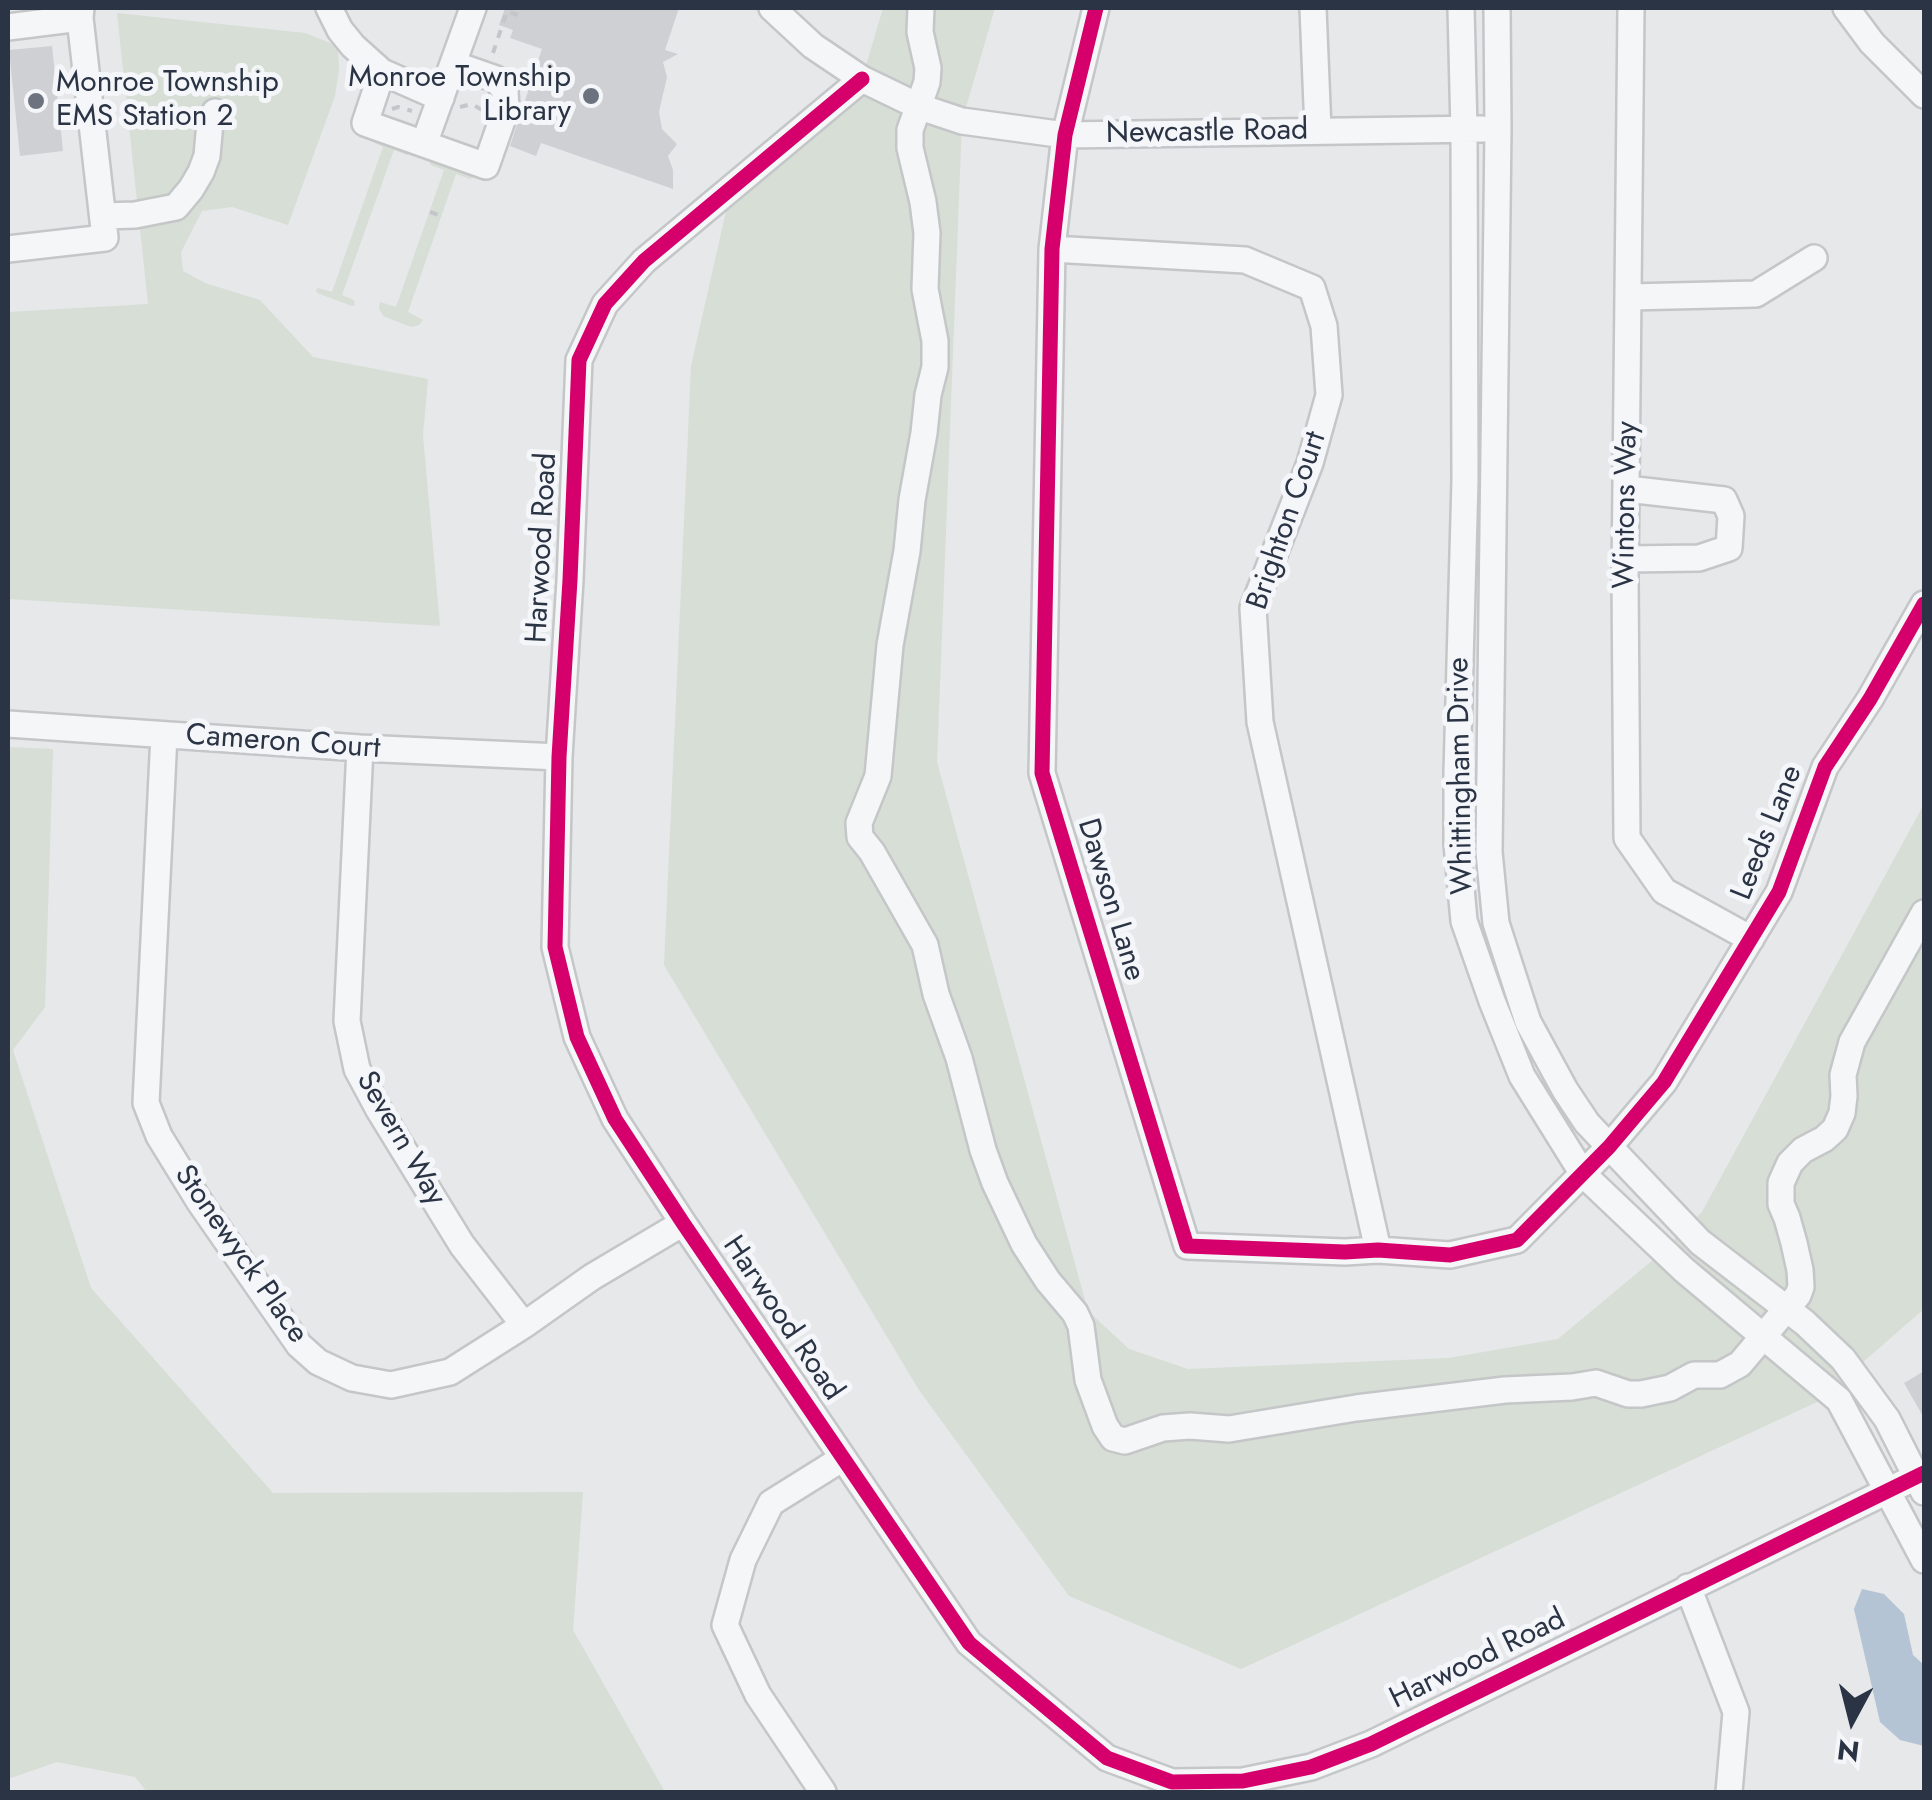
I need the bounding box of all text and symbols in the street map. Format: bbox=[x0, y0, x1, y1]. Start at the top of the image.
place label: Monroe Township Library bbox=[348, 61, 571, 132]
place label: Monroe Township EMS Station 2 bbox=[56, 66, 279, 136]
marker: Monroe Township Library bbox=[580, 85, 602, 107]
marker: Monroe Township EMS Station 2 bbox=[25, 90, 47, 112]
street label: Newcastle Road bbox=[1106, 113, 1308, 153]
street label: Wintons Way bbox=[1608, 421, 1646, 589]
street label: Brighton Court bbox=[1241, 427, 1335, 615]
street label: Harwood Road bbox=[520, 452, 566, 644]
street label: Whittingham Drive bbox=[1442, 657, 1482, 895]
street label: Cameron Court bbox=[184, 718, 382, 768]
street label: Leeds Lane bbox=[1725, 761, 1811, 905]
street label: Dawson Lane bbox=[1068, 815, 1152, 985]
street label: Severn Way bbox=[347, 1066, 453, 1212]
street label: Stonewyck Place bbox=[165, 1159, 315, 1351]
street label: Harwood Road bbox=[714, 1230, 850, 1408]
street label: Harwood Road bbox=[1384, 1602, 1572, 1718]
north arrow bbox=[1802, 1670, 1902, 1770]
text: N bbox=[1835, 1729, 1862, 1772]

